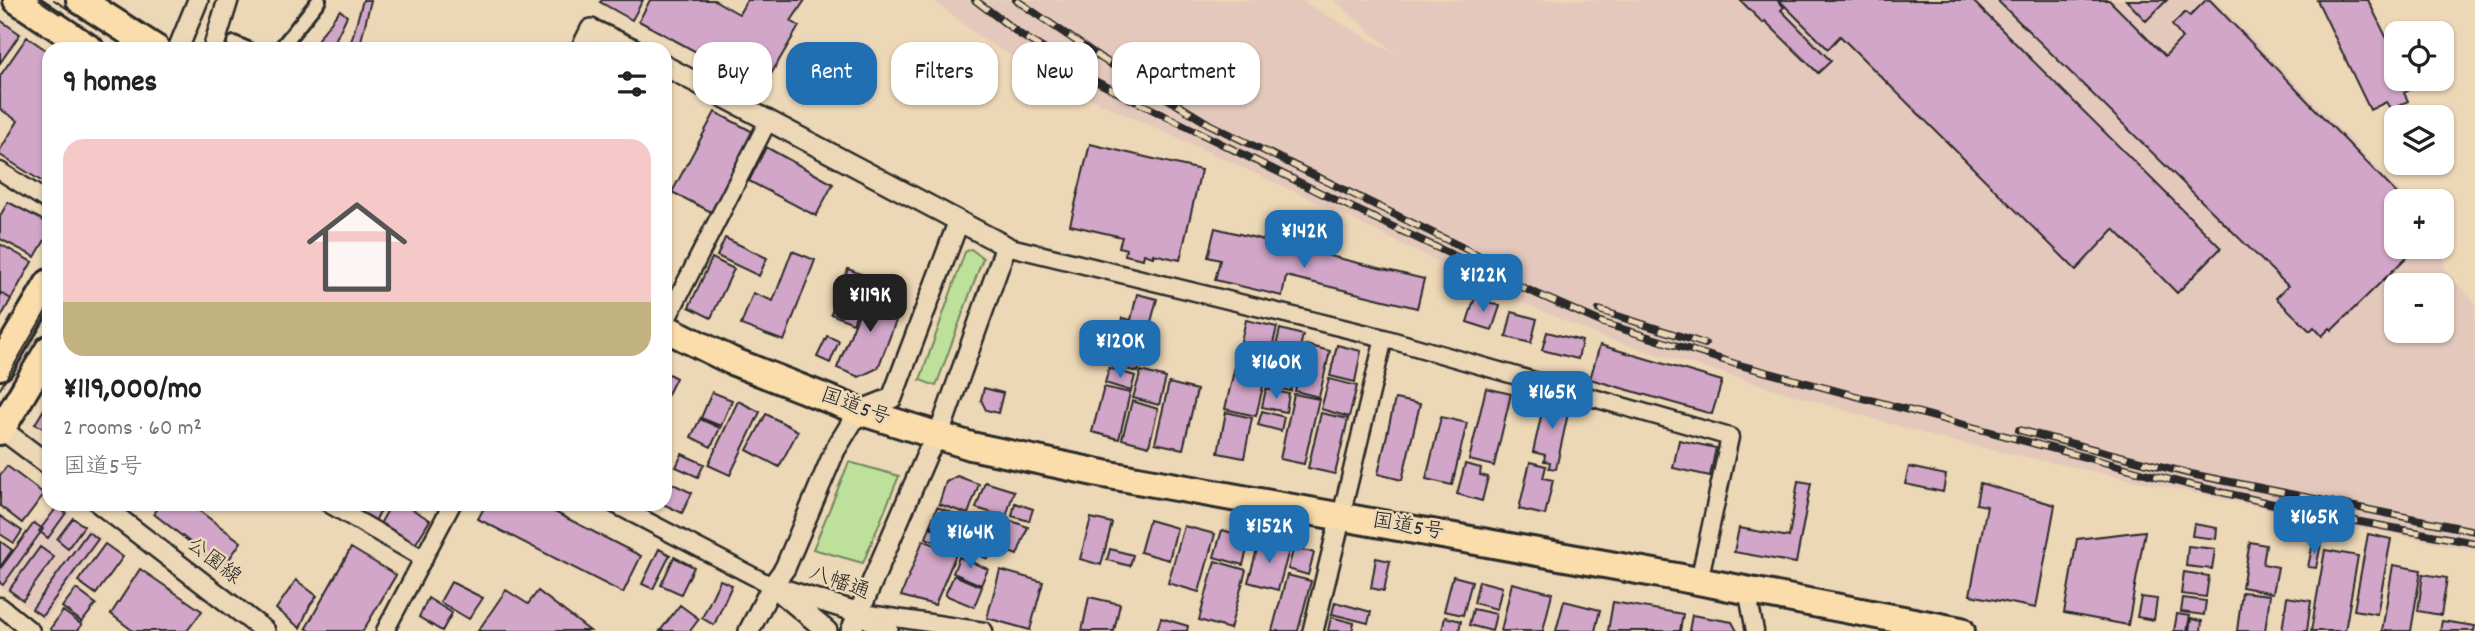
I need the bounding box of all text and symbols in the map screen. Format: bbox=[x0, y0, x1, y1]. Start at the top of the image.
map controls bbox=[2384, 21, 2454, 343]
button: locate bbox=[2384, 21, 2454, 91]
chip: Buy bbox=[693, 42, 772, 105]
chip: Rent bbox=[786, 42, 877, 105]
chip: Filters bbox=[891, 42, 998, 105]
chip: New bbox=[1012, 42, 1098, 105]
chip: Apartment bbox=[1112, 42, 1260, 105]
text: 9 homes bbox=[63, 63, 157, 106]
icon: filters bbox=[613, 65, 651, 103]
button: layers bbox=[2384, 105, 2454, 175]
icon: home bbox=[294, 184, 420, 310]
button: + bbox=[2384, 189, 2454, 259]
pin: ¥142K bbox=[1255, 210, 1353, 270]
text: ¥142K bbox=[1281, 216, 1327, 249]
pin: ¥122K bbox=[1434, 254, 1532, 314]
text: ¥122K bbox=[1460, 260, 1506, 293]
button: − bbox=[2384, 273, 2454, 343]
pin: ¥119K bbox=[821, 274, 919, 334]
text: ¥119K bbox=[849, 280, 891, 313]
pin: ¥120K bbox=[1071, 320, 1169, 380]
text: ¥120K bbox=[1095, 326, 1145, 359]
pin: ¥160K bbox=[1227, 342, 1325, 401]
text: ¥160K bbox=[1251, 347, 1301, 380]
text: ¥119,000/mo bbox=[63, 370, 202, 413]
pin: ¥165K bbox=[1503, 372, 1601, 431]
text: ¥165K bbox=[1528, 377, 1576, 410]
street label: 国道5号 bbox=[816, 381, 894, 435]
text: 2 rooms · 60 m² bbox=[63, 413, 202, 446]
text: 国道5号 bbox=[63, 452, 143, 485]
pin: ¥165K bbox=[2265, 496, 2363, 556]
text: ¥165K bbox=[2290, 502, 2338, 535]
pin: ¥152K bbox=[1220, 505, 1318, 565]
street label: 国道5号 bbox=[1370, 507, 1446, 549]
text: ¥152K bbox=[1245, 511, 1293, 544]
pin: ¥164K bbox=[921, 512, 1019, 571]
text: ¥164K bbox=[946, 517, 994, 550]
street label: 公園線 bbox=[179, 531, 247, 593]
street label: 八幡通 bbox=[804, 559, 874, 609]

